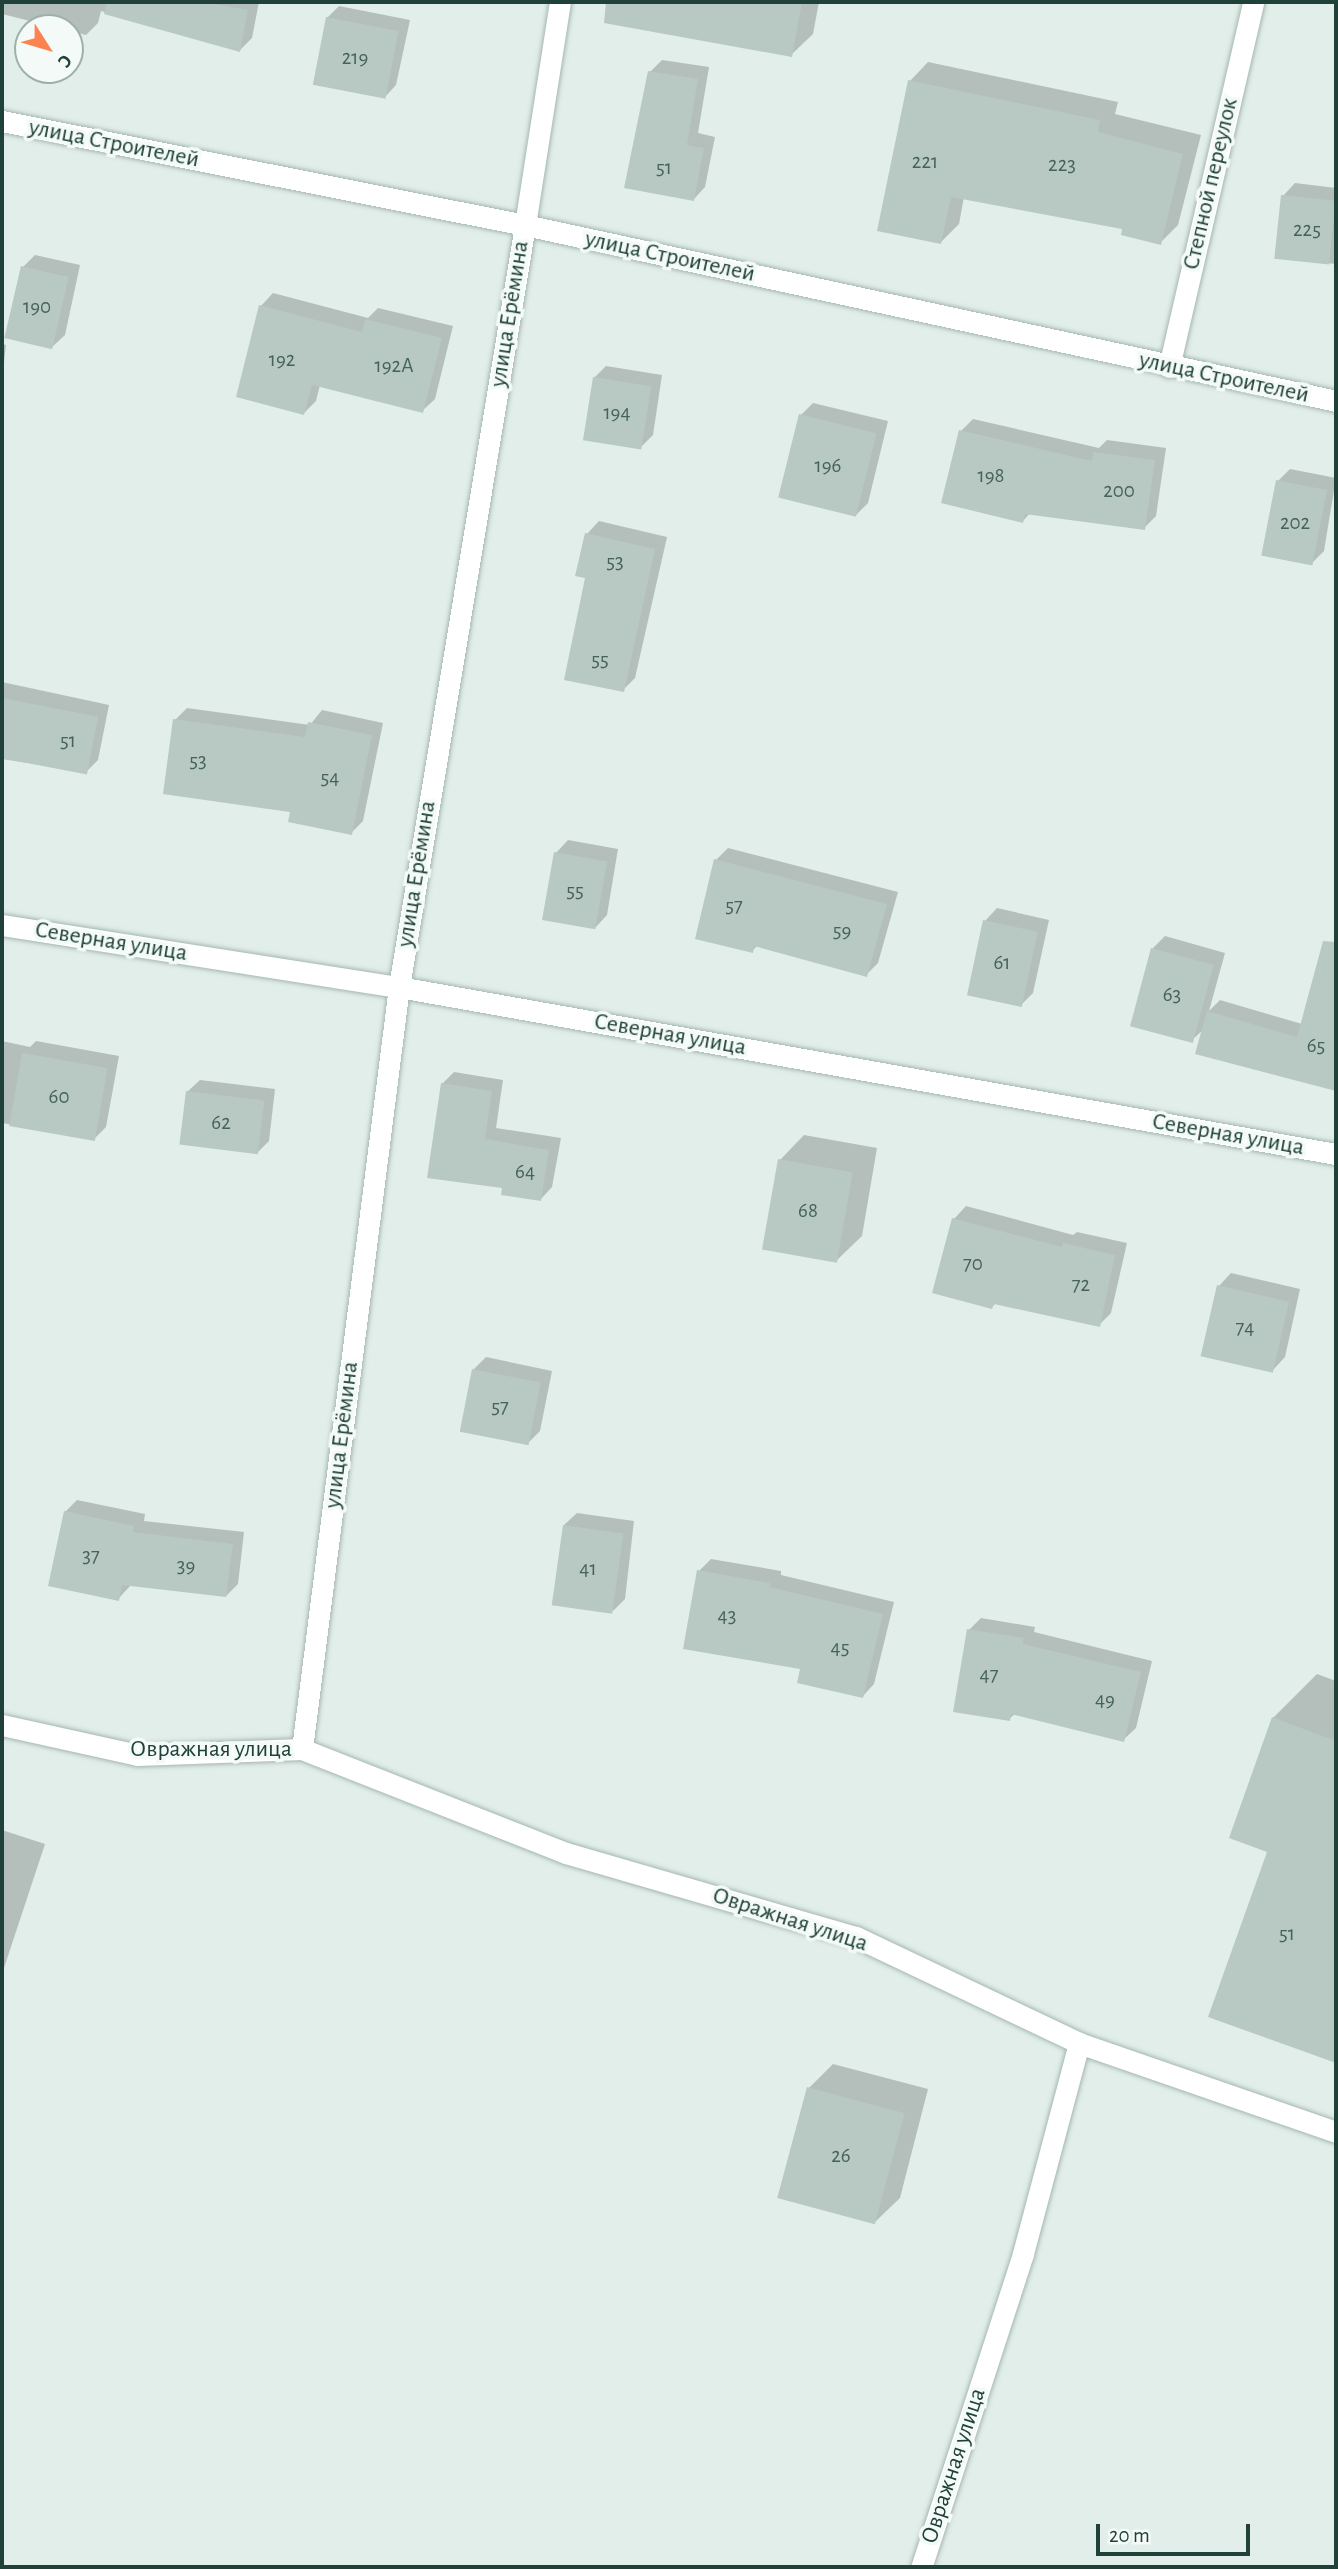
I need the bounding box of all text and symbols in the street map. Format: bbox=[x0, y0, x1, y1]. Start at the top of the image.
north arrow bbox=[14, 14, 84, 84]
house number: 219 bbox=[342, 45, 368, 71]
text: С bbox=[54, 51, 75, 71]
street label: Степной переулок bbox=[1177, 95, 1245, 273]
street label: улица Строителей bbox=[26, 113, 202, 175]
house number: 221 bbox=[912, 149, 938, 175]
house number: 223 bbox=[1048, 152, 1076, 178]
house number: 51 bbox=[656, 155, 672, 181]
house number: 225 bbox=[1293, 217, 1321, 243]
street label: улица Строителей bbox=[582, 225, 758, 289]
street label: улица Ерёмина bbox=[484, 239, 536, 389]
house number: 190 bbox=[23, 294, 51, 320]
street label: улица Строителей bbox=[1136, 346, 1312, 410]
house number: 192 bbox=[269, 347, 295, 373]
house number: 192А bbox=[375, 353, 413, 379]
house number: 194 bbox=[603, 400, 631, 426]
house number: 196 bbox=[815, 453, 841, 479]
house number: 198 bbox=[977, 463, 1005, 489]
house number: 200 bbox=[1103, 478, 1135, 504]
house number: 202 bbox=[1280, 510, 1310, 536]
house number: 53 bbox=[606, 549, 624, 575]
house number: 55 bbox=[591, 647, 609, 673]
house number: 51 bbox=[60, 728, 76, 754]
house number: 53 bbox=[189, 748, 207, 774]
house number: 54 bbox=[321, 765, 339, 791]
street label: улица Ерёмина bbox=[391, 799, 443, 949]
house number: 55 bbox=[566, 878, 584, 904]
house number: 57 bbox=[725, 893, 743, 919]
street label: Северная улица bbox=[33, 916, 189, 968]
house number: 59 bbox=[833, 918, 851, 944]
house number: 61 bbox=[993, 950, 1011, 976]
house number: 63 bbox=[1163, 982, 1181, 1008]
street label: Северная улица bbox=[592, 1007, 748, 1063]
house number: 65 bbox=[1307, 1033, 1325, 1059]
house number: 60 bbox=[49, 1084, 69, 1110]
street label: Северная улица bbox=[1150, 1107, 1306, 1163]
house number: 62 bbox=[211, 1110, 231, 1136]
house number: 64 bbox=[515, 1159, 535, 1185]
house number: 68 bbox=[798, 1198, 818, 1224]
house number: 70 bbox=[963, 1251, 983, 1277]
house number: 72 bbox=[1072, 1272, 1090, 1298]
house number: 74 bbox=[1236, 1315, 1254, 1341]
street label: улица Ерёмина bbox=[319, 1360, 365, 1510]
house number: 57 bbox=[491, 1394, 509, 1420]
house number: 37 bbox=[82, 1543, 100, 1569]
house number: 39 bbox=[177, 1553, 195, 1579]
house number: 41 bbox=[579, 1556, 597, 1582]
house number: 43 bbox=[718, 1603, 736, 1629]
house number: 45 bbox=[831, 1635, 849, 1661]
house number: 47 bbox=[980, 1662, 998, 1688]
house number: 49 bbox=[1095, 1687, 1115, 1713]
street label: Овражная улица bbox=[130, 1736, 292, 1764]
street label: Овражная улица bbox=[709, 1881, 871, 1959]
house number: 51 bbox=[1279, 1921, 1295, 1947]
house number: 26 bbox=[831, 2143, 851, 2169]
street label: Овражная улица bbox=[915, 2385, 993, 2547]
scale bar bbox=[1100, 2510, 1254, 2554]
text: 20 m bbox=[1109, 2525, 1150, 2546]

